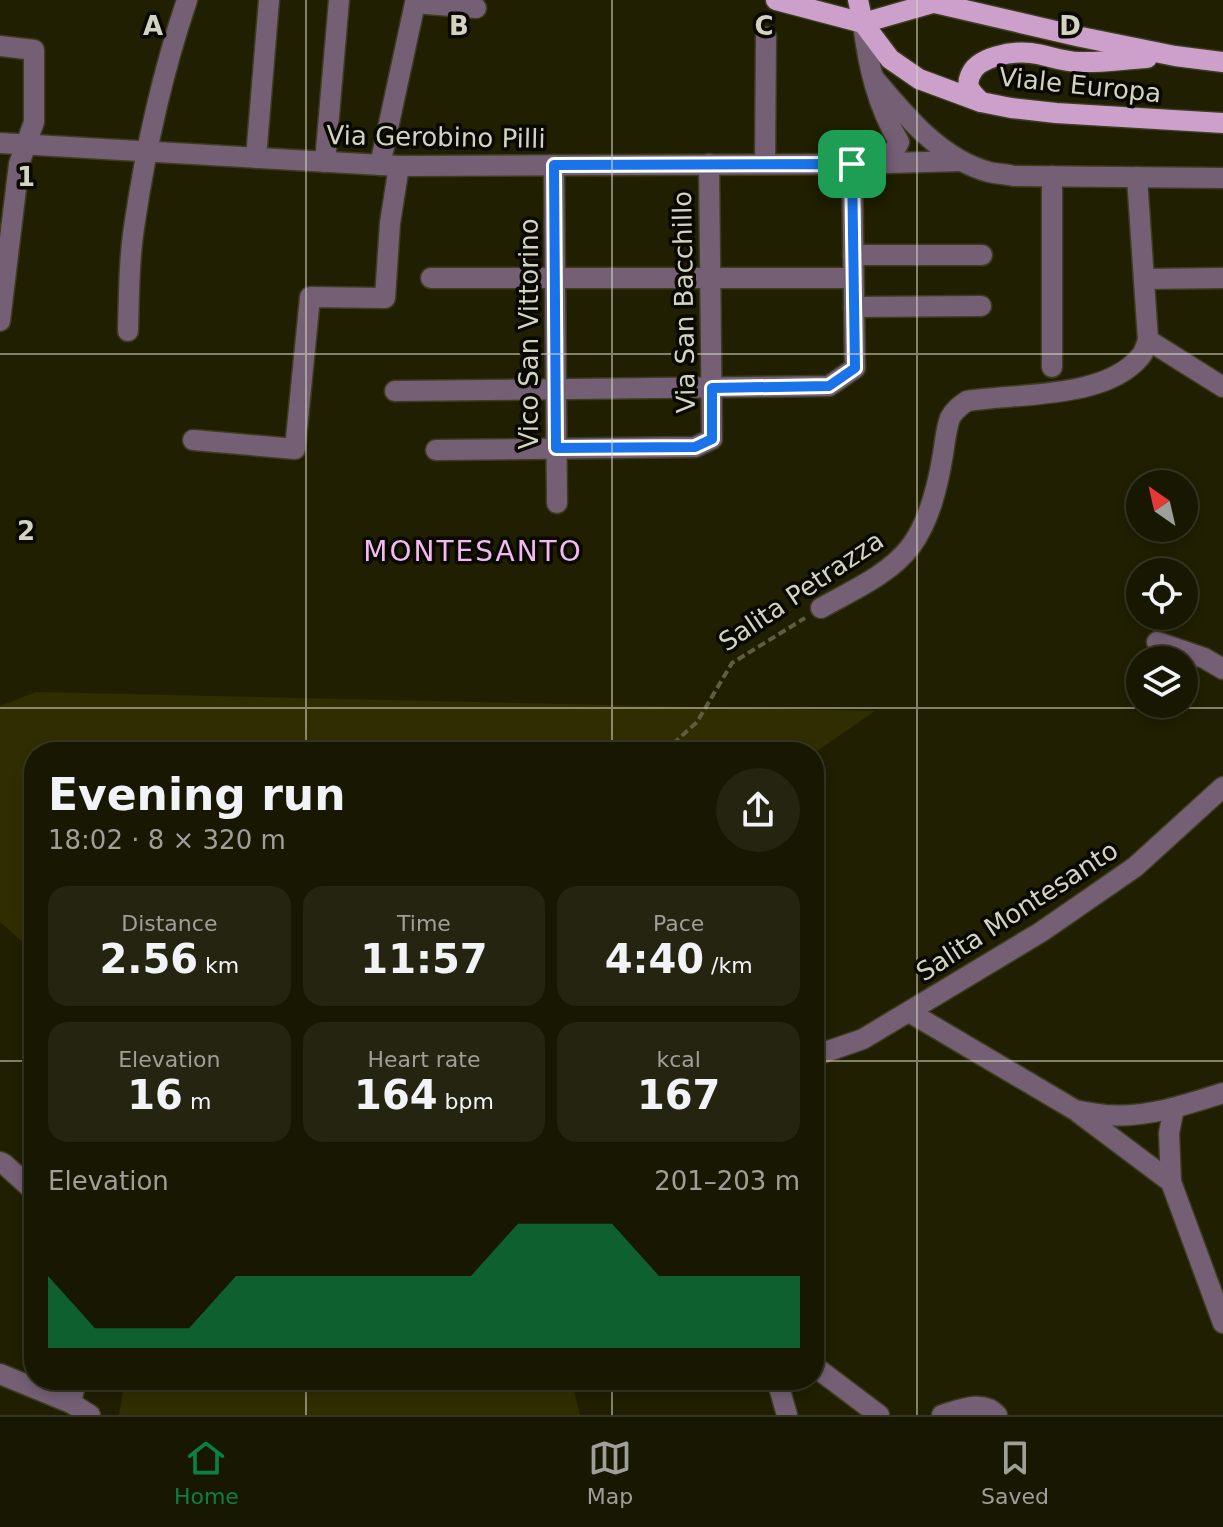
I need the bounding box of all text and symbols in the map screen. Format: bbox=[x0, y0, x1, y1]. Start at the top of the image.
text: A bbox=[143, 11, 163, 41]
text: B bbox=[449, 11, 469, 41]
text: C bbox=[754, 11, 774, 41]
text: D bbox=[1059, 11, 1081, 41]
street label: Viale Europa bbox=[997, 62, 1163, 108]
street label: Via Gerobino Pilli bbox=[326, 120, 546, 154]
pin bbox=[818, 130, 886, 198]
icon: arrive bbox=[830, 142, 874, 186]
text: 1 bbox=[17, 162, 35, 192]
street label: Via San Bacchillo bbox=[667, 191, 701, 413]
street label: Vico San Vittorino bbox=[514, 218, 544, 450]
north arrow bbox=[1126, 470, 1198, 542]
map controls bbox=[1126, 470, 1198, 718]
text: 2 bbox=[17, 516, 35, 546]
street label: Salita Petrazza bbox=[713, 525, 889, 657]
district label: MONTESANTO bbox=[363, 535, 583, 568]
button: locate bbox=[1126, 558, 1198, 630]
button: layers bbox=[1126, 646, 1198, 718]
button: share bbox=[716, 768, 800, 852]
text: Evening run bbox=[48, 769, 345, 820]
text: 18:02 · 8 × 320 m bbox=[48, 825, 286, 855]
street label: Salita Montesanto bbox=[911, 835, 1123, 987]
text: Distance bbox=[121, 911, 217, 936]
text: Time bbox=[397, 911, 451, 936]
text: Pace bbox=[653, 911, 704, 936]
text: 2.56 bbox=[99, 936, 198, 982]
text: 11:57 bbox=[360, 936, 488, 982]
text: 4:40 bbox=[605, 936, 704, 982]
text: km bbox=[198, 953, 239, 978]
text: /km bbox=[704, 953, 753, 978]
text: Elevation bbox=[118, 1047, 220, 1072]
text: Heart rate bbox=[368, 1047, 480, 1072]
text: kcal bbox=[656, 1047, 701, 1072]
text: 16 bbox=[127, 1072, 183, 1118]
text: 164 bbox=[354, 1072, 438, 1118]
text: 167 bbox=[637, 1072, 720, 1118]
text: m bbox=[183, 1089, 211, 1114]
text: bpm bbox=[438, 1089, 494, 1114]
text: Elevation bbox=[48, 1166, 169, 1196]
text: 201–203 m bbox=[654, 1166, 800, 1196]
tab: Home bbox=[174, 1436, 239, 1509]
tab: Map bbox=[587, 1436, 633, 1509]
tab: Saved bbox=[981, 1436, 1049, 1509]

